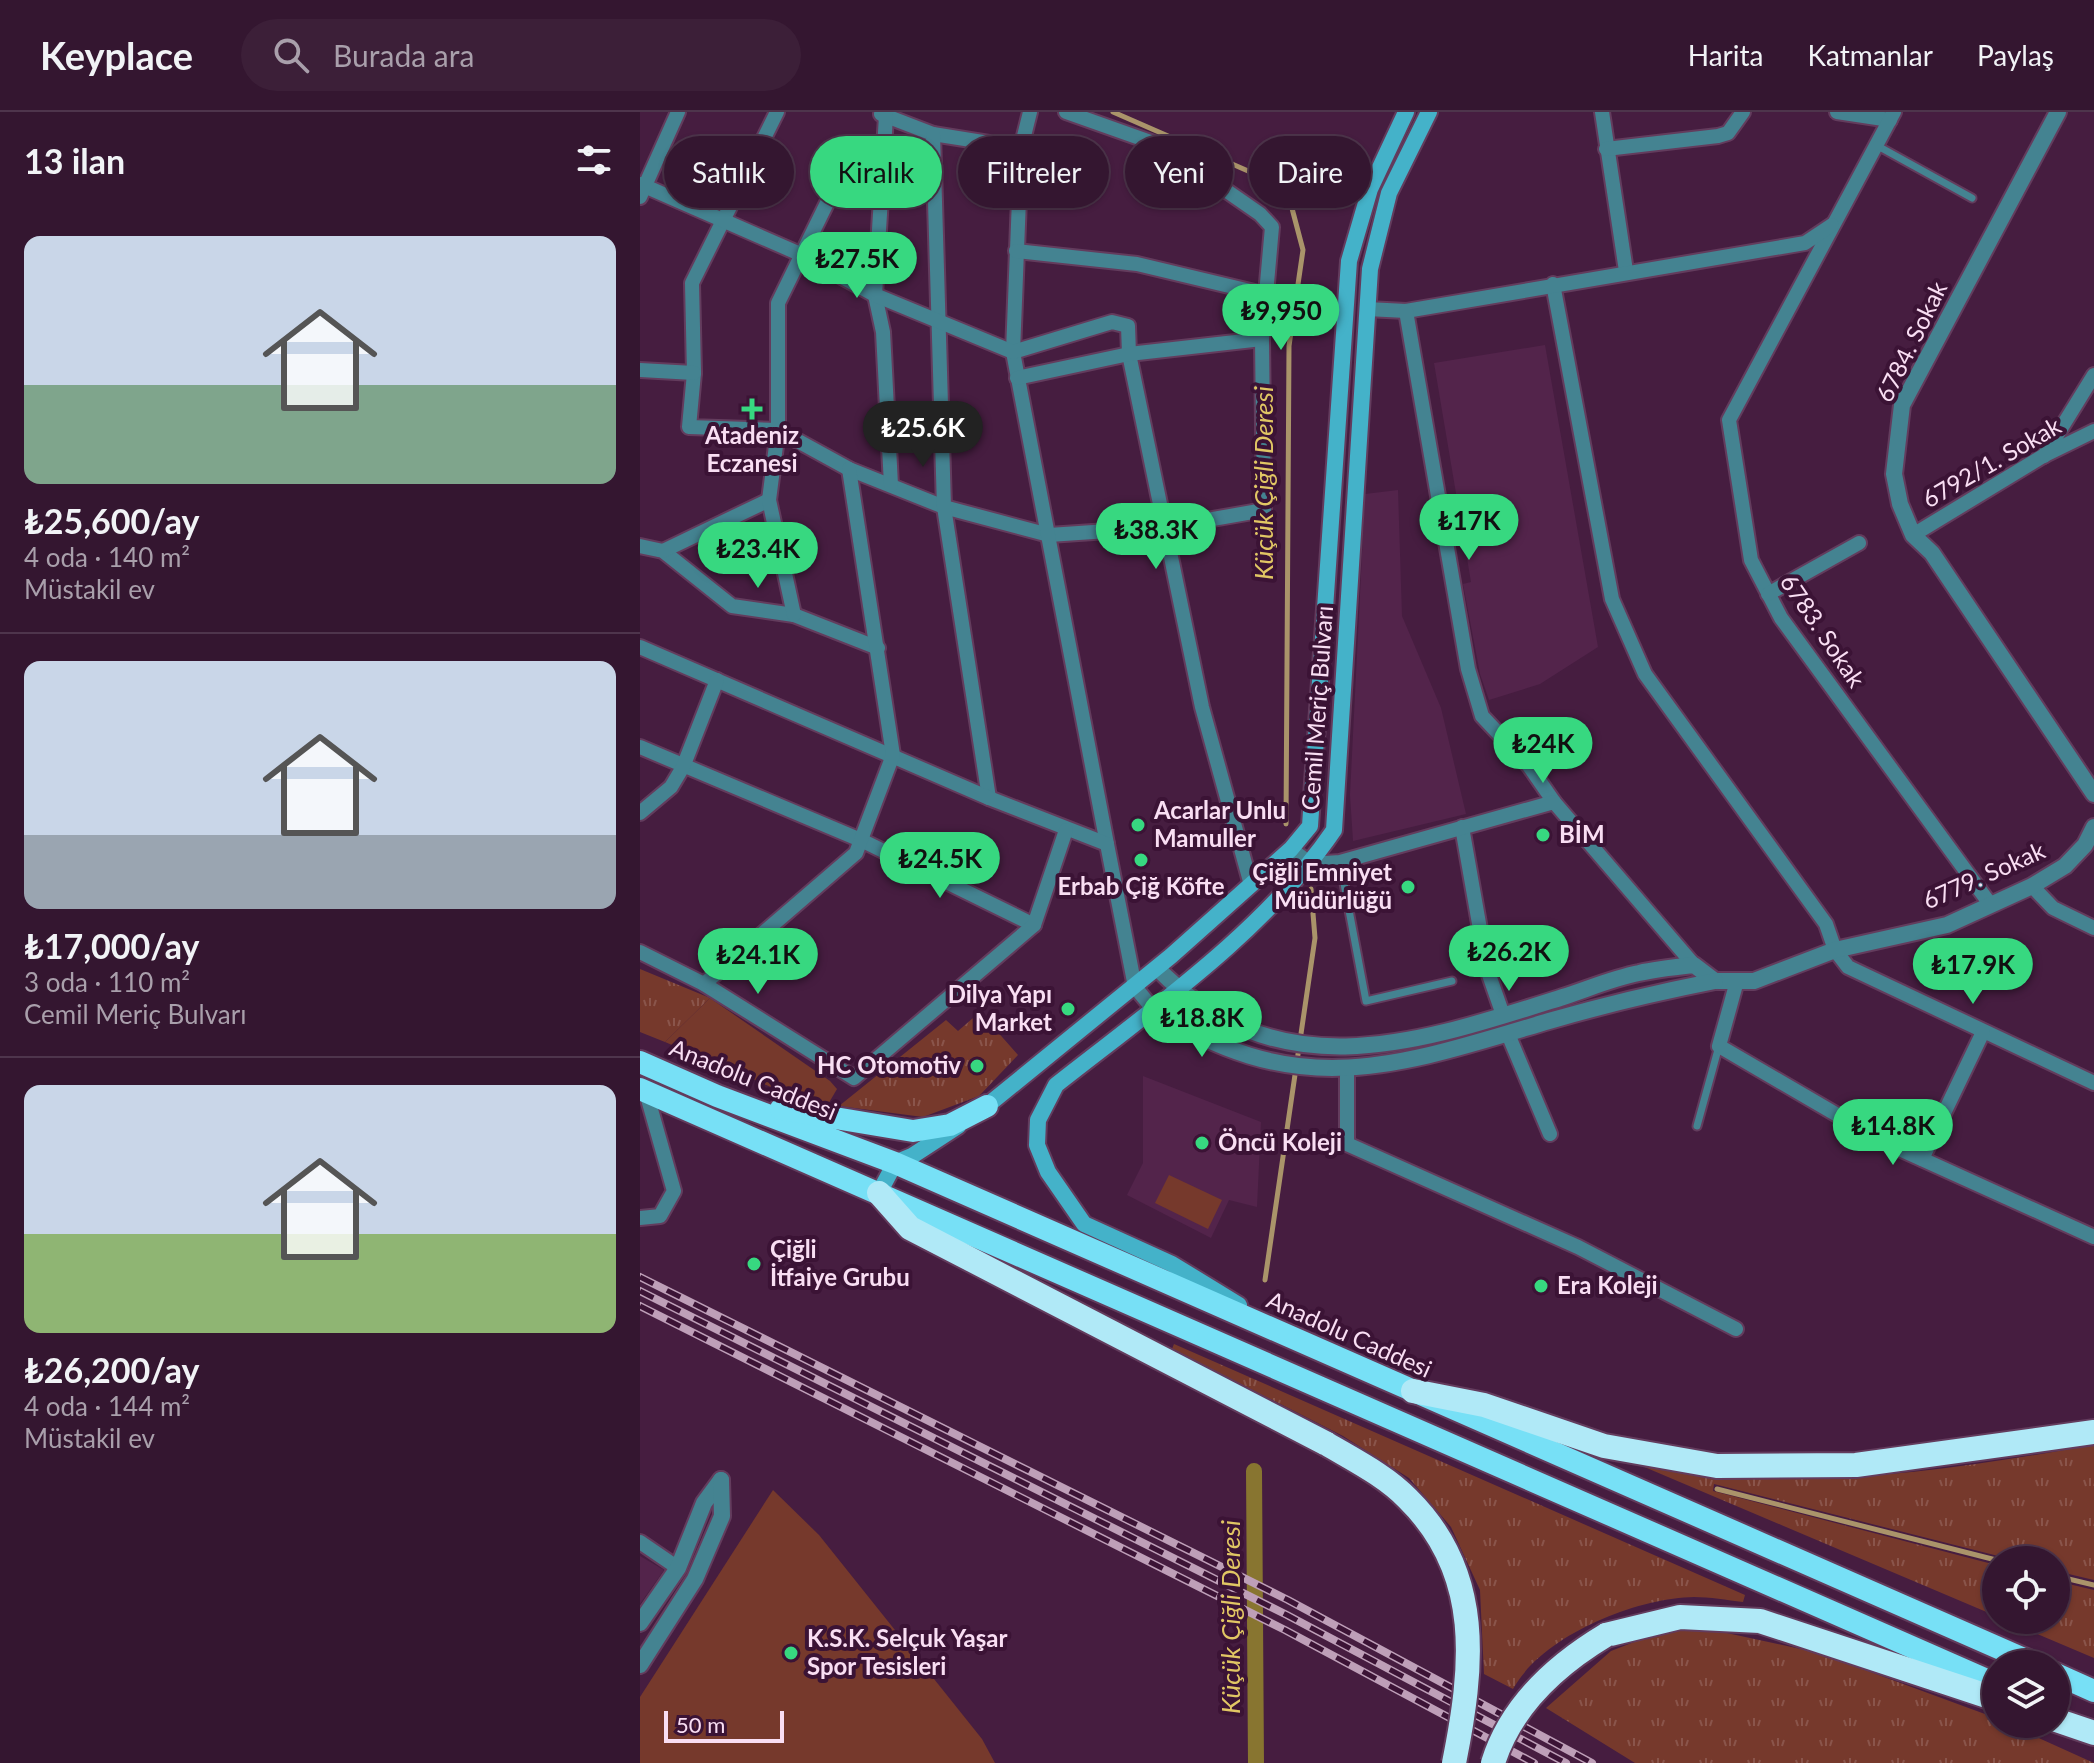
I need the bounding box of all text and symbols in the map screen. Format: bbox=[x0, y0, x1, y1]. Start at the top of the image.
search box bbox=[241, 19, 801, 91]
text: Keyplace bbox=[40, 32, 193, 78]
icon: search bbox=[269, 33, 313, 77]
text: Burada ara bbox=[333, 37, 474, 73]
text: Harita bbox=[1688, 38, 1763, 72]
text: Katmanlar bbox=[1807, 38, 1933, 72]
text: Paylaş bbox=[1977, 38, 2054, 72]
chip: Satılık bbox=[664, 136, 794, 208]
chip: Kiralık bbox=[810, 136, 942, 208]
chip: Filtreler bbox=[958, 136, 1109, 208]
chip: Yeni bbox=[1125, 136, 1233, 208]
chip: Daire bbox=[1249, 136, 1371, 208]
icon: filters bbox=[572, 138, 616, 182]
text: 13 ilan bbox=[24, 140, 125, 181]
pin: ₺27.5K bbox=[792, 232, 922, 300]
text: ₺27.5K bbox=[815, 242, 899, 274]
street label: 6784. Sokak bbox=[1869, 276, 1953, 406]
pin: ₺9,950 bbox=[1216, 284, 1346, 352]
icon: home bbox=[248, 288, 392, 432]
text: ₺9,950 bbox=[1240, 294, 1322, 326]
water label: Küçük Çiğli Deresi bbox=[1247, 386, 1279, 580]
marker: Atadeniz Eczanesi bbox=[743, 400, 761, 418]
pin: ₺25.6K bbox=[858, 401, 988, 469]
street label: 6792/1. Sokak bbox=[1917, 410, 2066, 513]
text: ₺25.6K bbox=[881, 411, 965, 443]
place label: Atadeniz Eczanesi bbox=[704, 420, 799, 477]
pin: ₺17K bbox=[1422, 494, 1516, 562]
text: ₺25,600/ay bbox=[24, 500, 199, 541]
pin: ₺38.3K bbox=[1091, 503, 1221, 571]
text: ₺17K bbox=[1437, 504, 1501, 536]
text: ₺38.3K bbox=[1114, 513, 1198, 545]
pin: ₺23.4K bbox=[693, 522, 823, 590]
text: ₺23.4K bbox=[716, 532, 800, 564]
text: 4 oda · 140 m² bbox=[24, 541, 190, 573]
street label: 6783. Sokak bbox=[1775, 568, 1872, 693]
text: Müstakil ev bbox=[24, 573, 155, 605]
street label: Cemil Meriç Bulvarı bbox=[1295, 604, 1338, 811]
icon: home bbox=[248, 713, 392, 857]
pin: ₺24K bbox=[1496, 717, 1590, 785]
text: ₺24K bbox=[1511, 727, 1575, 759]
place label: Acarlar Unlu Mamuller bbox=[1153, 795, 1286, 852]
marker: Acarlar Unlu Mamuller bbox=[1129, 816, 1147, 834]
place label: BİM bbox=[1559, 819, 1605, 848]
marker: BİM bbox=[1534, 826, 1552, 844]
pin: ₺24.5K bbox=[875, 832, 1005, 900]
street label: 6779. Sokak bbox=[1918, 835, 2050, 914]
text: ₺24.5K bbox=[898, 842, 982, 874]
marker: Erbab Çiğ Köfte bbox=[1132, 851, 1150, 869]
place label: Çiğli Emniyet Müdürlüğü bbox=[1252, 857, 1392, 914]
place label: Erbab Çiğ Köfte bbox=[1058, 871, 1225, 900]
marker: Çiğli Emniyet Müdürlüğü bbox=[1399, 878, 1417, 896]
text: ₺17,000/ay bbox=[24, 925, 199, 966]
pin: ₺26.2K bbox=[1444, 925, 1574, 993]
pin: ₺24.1K bbox=[693, 928, 823, 996]
text: ₺26.2K bbox=[1467, 935, 1551, 967]
text: ₺24.1K bbox=[716, 938, 800, 970]
pin: ₺17.9K bbox=[1908, 938, 2038, 1006]
text: ₺17.9K bbox=[1931, 948, 2015, 980]
text: 3 oda · 110 m² bbox=[24, 966, 190, 998]
place label: Dilya Yapı Market bbox=[948, 979, 1052, 1036]
pin: ₺18.8K bbox=[1137, 991, 1267, 1059]
text: Cemil Meriç Bulvarı bbox=[24, 998, 246, 1030]
marker: Dilya Yapı Market bbox=[1059, 1000, 1077, 1018]
text: ₺18.8K bbox=[1160, 1001, 1244, 1033]
street label: Anadolu Caddesi bbox=[666, 1032, 841, 1125]
place label: HC Otomotiv bbox=[817, 1050, 961, 1079]
marker: HC Otomotiv bbox=[968, 1057, 986, 1075]
pin: ₺14.8K bbox=[1828, 1099, 1958, 1167]
text: ₺14.8K bbox=[1851, 1109, 1935, 1141]
place label: Öncü Koleji bbox=[1218, 1127, 1342, 1156]
marker: Öncü Koleji bbox=[1193, 1134, 1211, 1152]
icon: home bbox=[248, 1137, 392, 1281]
place label: Çiğli İtfaiye Grubu bbox=[770, 1234, 910, 1291]
marker: Çiğli İtfaiye Grubu bbox=[745, 1255, 763, 1273]
place label: Era Koleji bbox=[1557, 1270, 1658, 1299]
marker: Era Koleji bbox=[1532, 1277, 1550, 1295]
street label: Anadolu Caddesi bbox=[1263, 1284, 1437, 1383]
text: ₺26,200/ay bbox=[24, 1349, 199, 1390]
text: 4 oda · 144 m² bbox=[24, 1390, 190, 1422]
text: Müstakil ev bbox=[24, 1422, 155, 1454]
water label: Küçük Çiğli Deresi bbox=[1214, 1520, 1246, 1714]
map controls bbox=[1982, 1546, 2070, 1738]
button: locate bbox=[1982, 1546, 2070, 1634]
place label: K.S.K. Selçuk Yaşar Spor Tesisleri bbox=[807, 1623, 1007, 1680]
marker: K.S.K. Selçuk Yaşar Spor Tesisleri bbox=[782, 1644, 800, 1662]
button: layers bbox=[1982, 1650, 2070, 1738]
scale bar bbox=[664, 1707, 784, 1743]
text: 50 m bbox=[676, 1711, 725, 1738]

